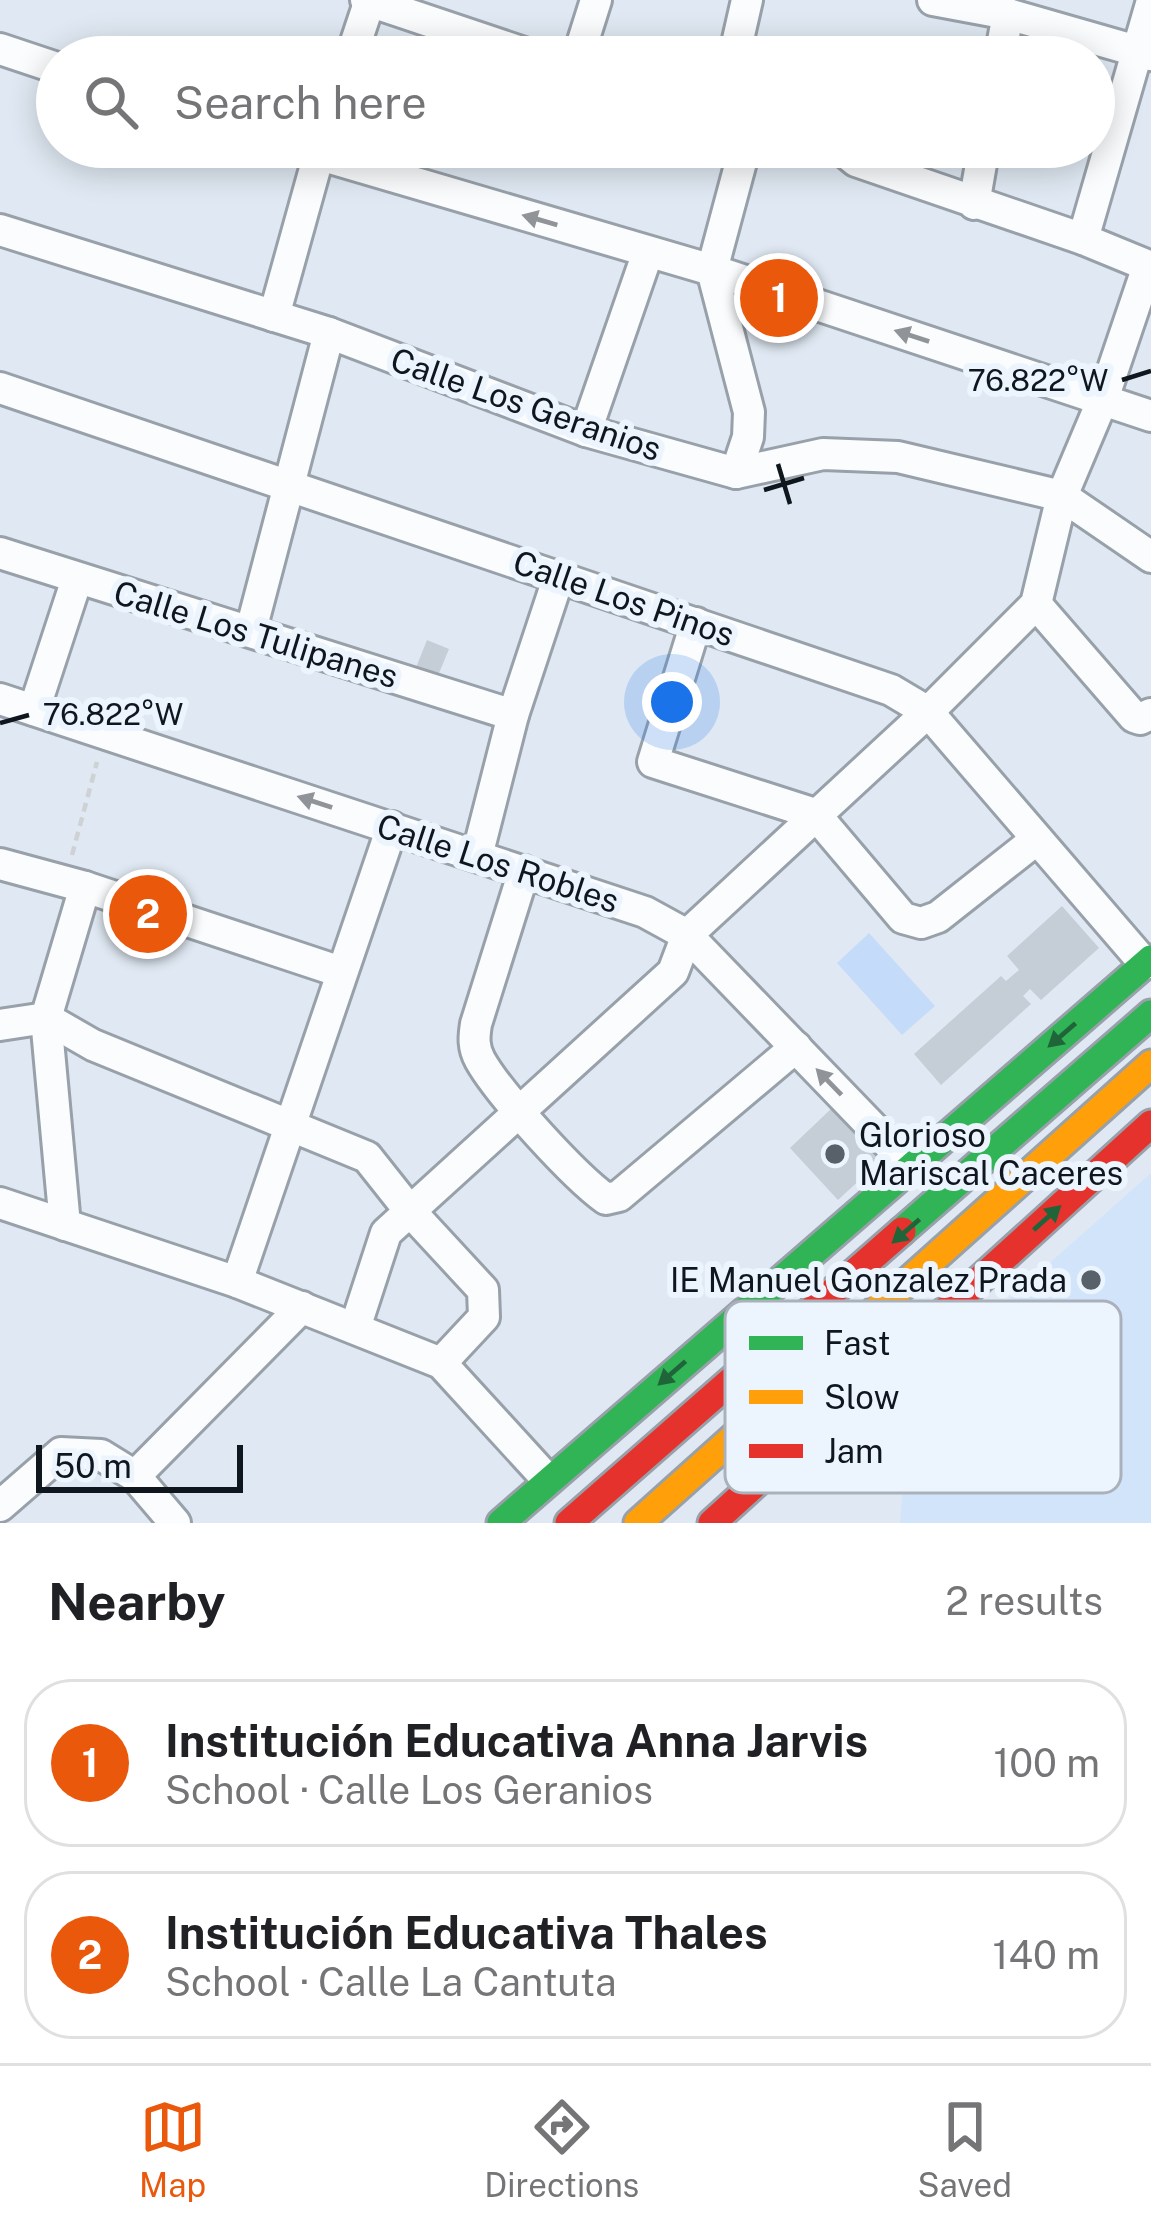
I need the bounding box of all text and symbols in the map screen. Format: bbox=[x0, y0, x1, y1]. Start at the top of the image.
search box bbox=[36, 36, 1115, 168]
icon: search bbox=[78, 69, 144, 135]
text: Search here bbox=[174, 76, 427, 129]
one-way arrow bbox=[521, 210, 558, 228]
pin: 1 bbox=[740, 253, 818, 343]
one-way arrow bbox=[894, 326, 930, 344]
street label: Calle Los Geranios bbox=[386, 340, 666, 468]
text: 76.822°W bbox=[968, 362, 1108, 398]
street label: Calle Los Pinos bbox=[509, 542, 739, 654]
street label: Calle Los Tulipanes bbox=[109, 573, 403, 695]
your location bbox=[642, 672, 702, 732]
text: 76.822°W bbox=[43, 696, 183, 732]
one-way arrow bbox=[296, 791, 333, 810]
street label: Calle Los Robles bbox=[372, 806, 624, 920]
pin: 2 bbox=[109, 869, 187, 959]
one-way arrow bbox=[1047, 1022, 1077, 1048]
one-way arrow bbox=[815, 1067, 843, 1096]
place label: Glorioso Mariscal Caceres bbox=[859, 1116, 1123, 1192]
marker: Glorioso Mariscal Caceres bbox=[822, 1141, 848, 1167]
one-way arrow bbox=[1032, 1205, 1061, 1232]
one-way arrow bbox=[891, 1217, 921, 1243]
place label: IE Manuel Gonzalez Prada bbox=[670, 1261, 1067, 1299]
marker: IE Manuel Gonzalez Prada bbox=[1078, 1267, 1104, 1293]
legend bbox=[725, 1301, 1121, 1493]
text: Fast bbox=[824, 1324, 891, 1362]
one-way arrow bbox=[657, 1359, 687, 1386]
text: Slow bbox=[824, 1378, 899, 1416]
text: Jam bbox=[824, 1432, 884, 1470]
scale bar bbox=[36, 1439, 243, 1492]
text: 50 m bbox=[54, 1447, 132, 1485]
text: Nearby bbox=[48, 1572, 225, 1631]
text: 2 results bbox=[946, 1578, 1103, 1624]
text: Institución Educativa Anna Jarvis bbox=[165, 1714, 868, 1767]
text: 1 bbox=[82, 1740, 98, 1786]
text: 100 m bbox=[993, 1740, 1100, 1786]
text: School · Calle Los Geranios bbox=[165, 1767, 653, 1813]
text: Institución Educativa Thales bbox=[165, 1906, 768, 1959]
text: 2 bbox=[78, 1932, 102, 1978]
text: 140 m bbox=[993, 1932, 1100, 1978]
text: School · Calle La Cantuta bbox=[165, 1959, 617, 2005]
tab: Map bbox=[139, 2094, 206, 2204]
tab: Directions bbox=[484, 2094, 639, 2204]
tab: Saved bbox=[918, 2094, 1012, 2204]

